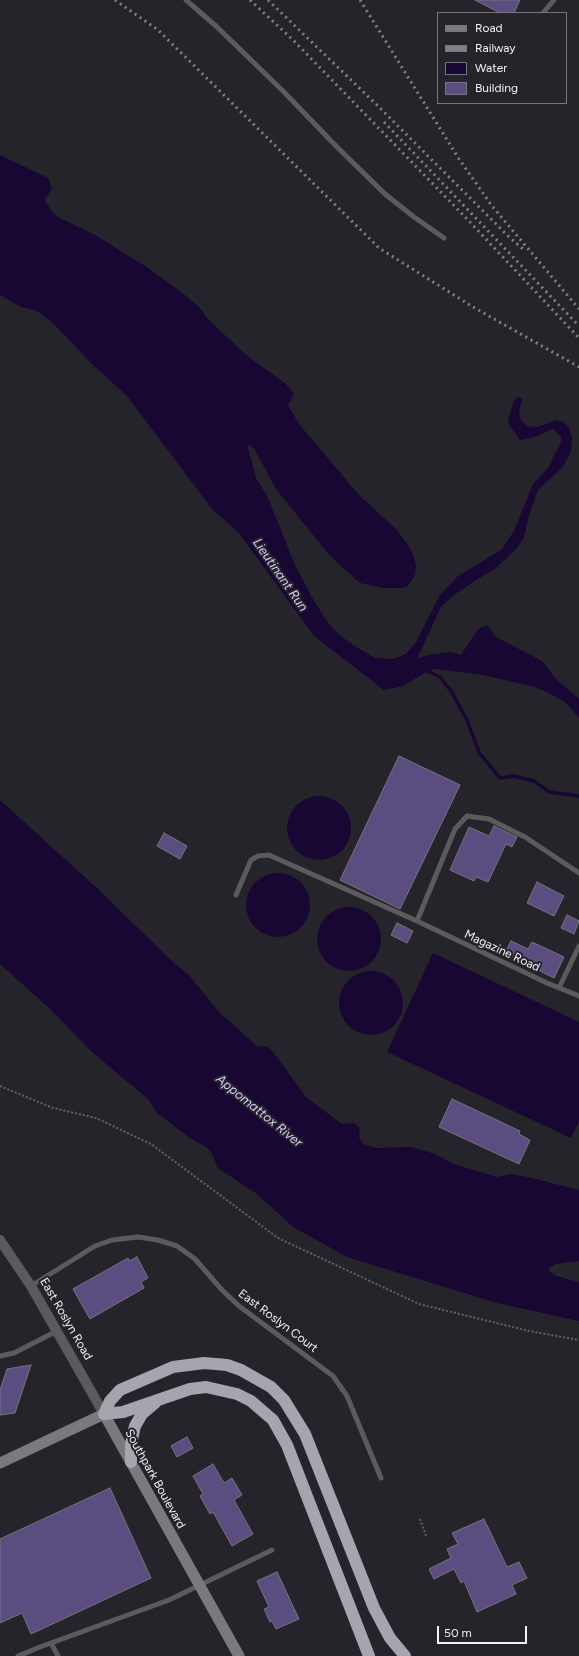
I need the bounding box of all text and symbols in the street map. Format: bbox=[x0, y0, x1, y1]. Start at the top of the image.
legend bbox=[437, 12, 567, 104]
text: Road bbox=[475, 21, 503, 35]
text: Railway bbox=[475, 41, 516, 55]
text: Water bbox=[475, 61, 507, 75]
text: Building bbox=[475, 81, 518, 95]
water label: Lieutinant Run bbox=[249, 536, 311, 614]
street label: Magazine Road bbox=[462, 927, 542, 975]
water label: Appomattox River bbox=[213, 1071, 305, 1151]
street label: East Roslyn Road bbox=[37, 1275, 95, 1363]
street label: East Roslyn Court bbox=[235, 1286, 321, 1356]
street label: Southpark Boulevard bbox=[122, 1427, 188, 1531]
scale bar bbox=[439, 1618, 529, 1644]
text: 50 m bbox=[444, 1626, 472, 1640]

